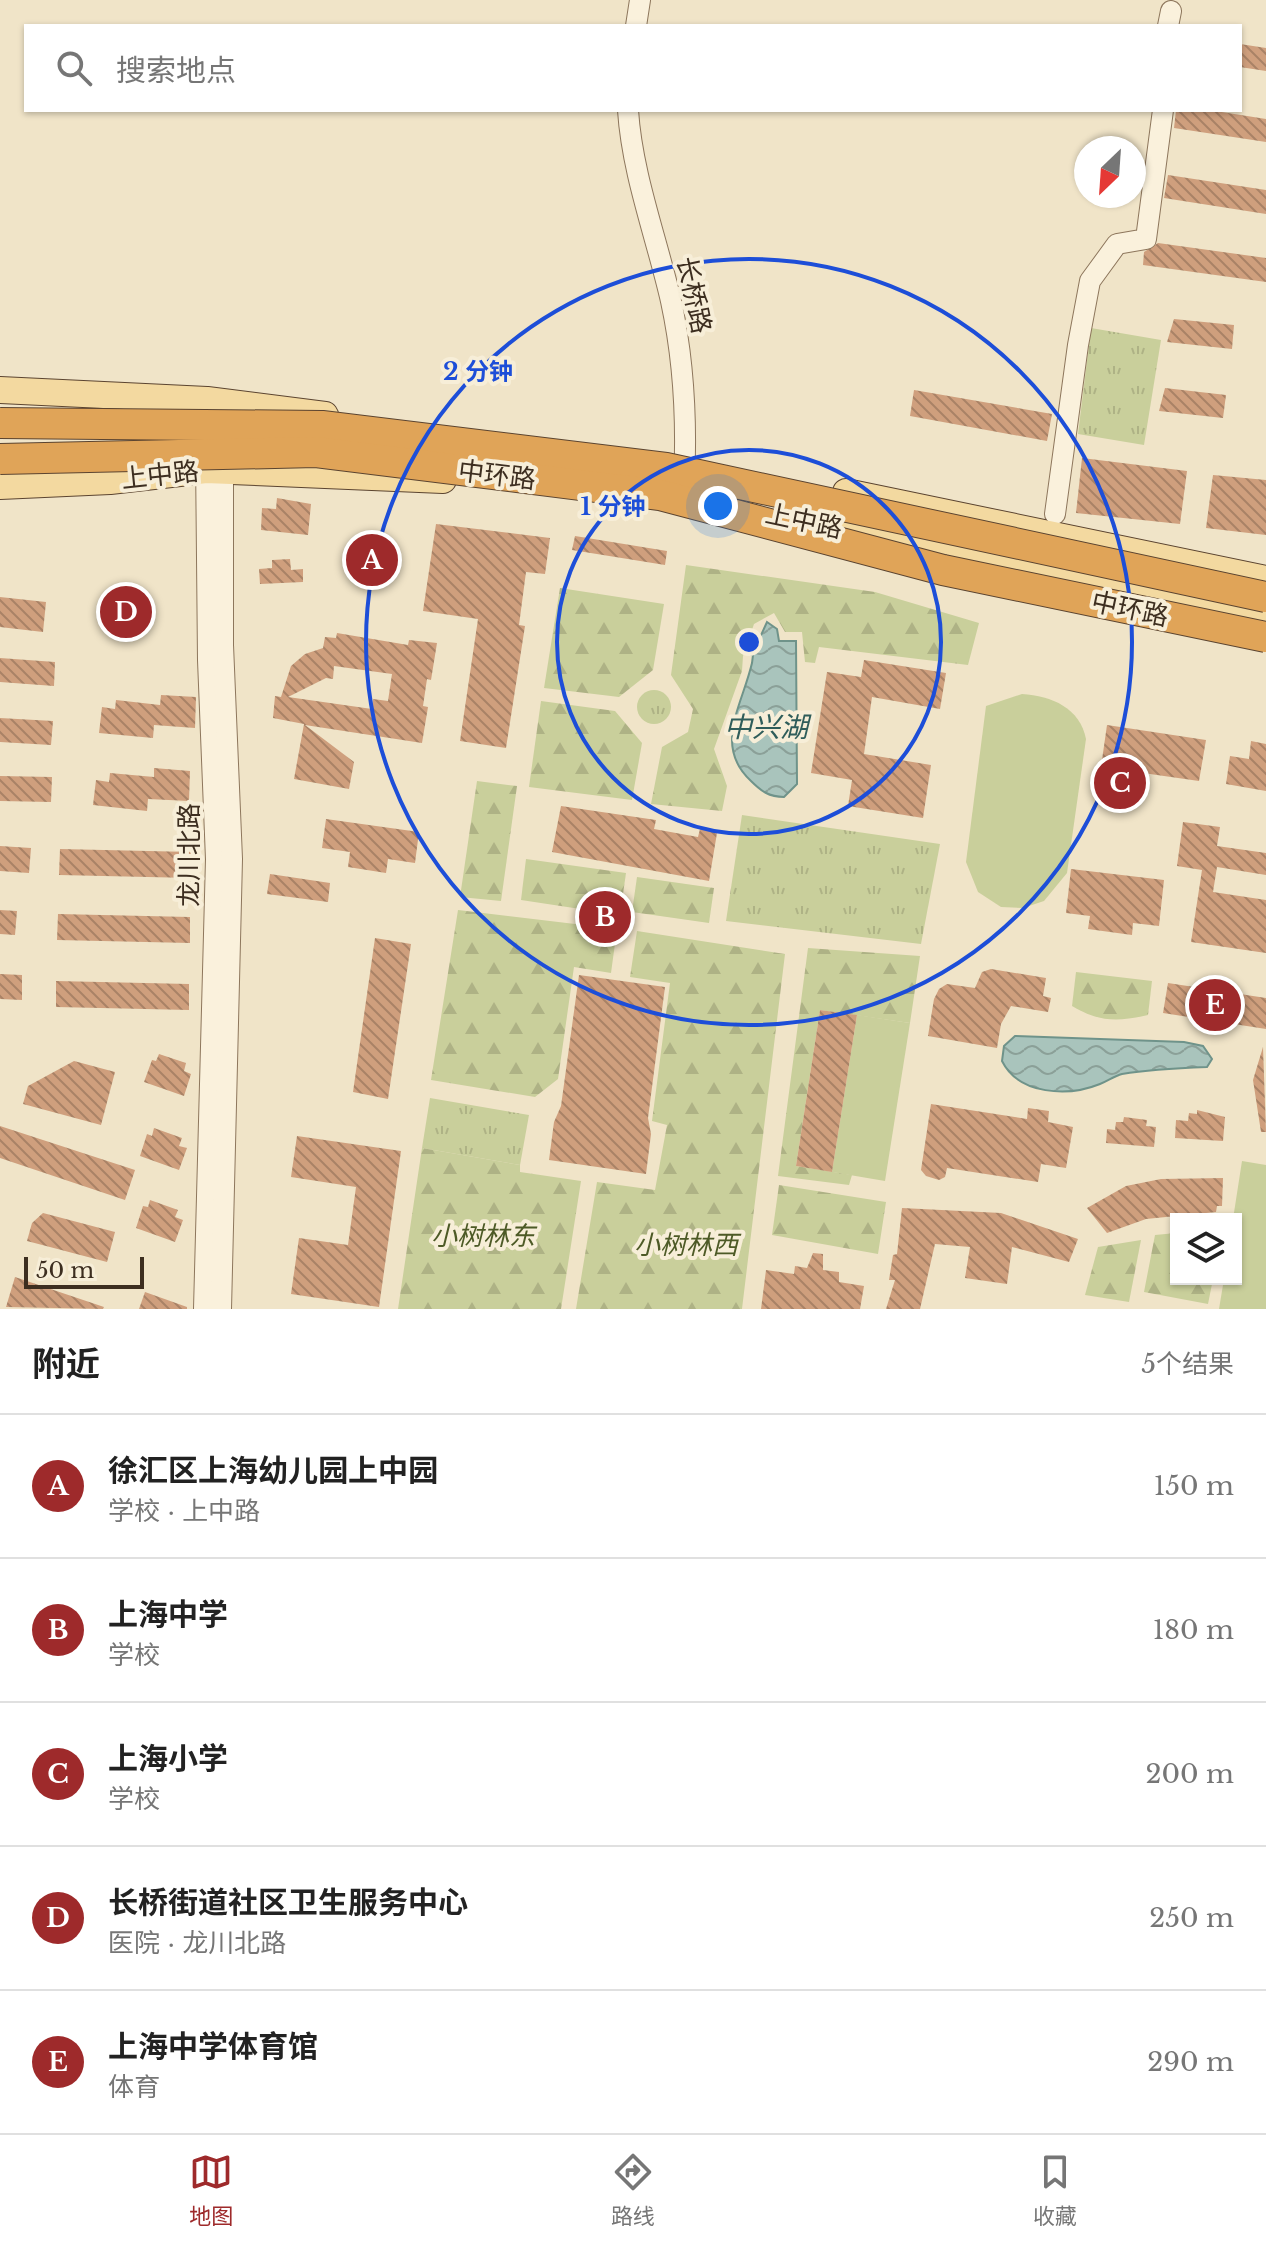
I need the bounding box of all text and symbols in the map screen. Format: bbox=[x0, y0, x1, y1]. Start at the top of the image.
search box bbox=[24, 24, 1242, 112]
icon: search bbox=[52, 46, 96, 90]
text: 搜索地点 bbox=[116, 52, 236, 89]
north arrow bbox=[1074, 136, 1146, 208]
street label: 长桥路 bbox=[670, 254, 718, 336]
text: 2 分钟 bbox=[443, 357, 513, 386]
street label: 中环路 bbox=[456, 454, 538, 496]
street label: 上中路 bbox=[120, 455, 200, 495]
your location bbox=[698, 486, 738, 526]
text: 1 分钟 bbox=[581, 492, 645, 521]
street label: 上中路 bbox=[763, 497, 845, 545]
pin: A bbox=[346, 530, 398, 590]
pin: D bbox=[100, 582, 152, 642]
street label: 中环路 bbox=[1089, 585, 1171, 633]
centre of rings bbox=[735, 628, 763, 656]
water label: 中兴湖 bbox=[724, 710, 812, 745]
pin: C bbox=[1094, 753, 1146, 813]
street label: 龙川北路 bbox=[173, 803, 205, 907]
pin: B bbox=[579, 887, 631, 947]
pin: E bbox=[1189, 975, 1241, 1035]
map controls bbox=[1170, 1213, 1242, 1285]
button: layers bbox=[1170, 1213, 1242, 1285]
park label: 小树林东 bbox=[431, 1220, 538, 1252]
park label: 小树林西 bbox=[634, 1229, 742, 1261]
scale bar bbox=[24, 1253, 144, 1289]
text: 50 m bbox=[36, 1257, 94, 1284]
text: 附近 bbox=[32, 1343, 100, 1385]
text: 5个结果 bbox=[1141, 1348, 1234, 1380]
text: 徐汇区上海幼儿园上中园 bbox=[108, 1452, 438, 1489]
text: A bbox=[47, 1470, 69, 1502]
text: 150 m bbox=[1154, 1470, 1234, 1502]
text: 学校 · 上中路 bbox=[108, 1495, 260, 1527]
text: 上海中学 bbox=[108, 1596, 228, 1633]
text: B bbox=[48, 1614, 68, 1646]
text: 180 m bbox=[1153, 1614, 1234, 1646]
text: 学校 bbox=[108, 1639, 160, 1671]
text: 上海小学 bbox=[108, 1740, 228, 1777]
text: C bbox=[47, 1758, 69, 1790]
text: 200 m bbox=[1145, 1758, 1234, 1790]
text: 学校 bbox=[108, 1783, 160, 1815]
text: 长桥街道社区卫生服务中心 bbox=[108, 1884, 468, 1921]
text: D bbox=[46, 1902, 70, 1934]
text: 250 m bbox=[1149, 1902, 1234, 1934]
text: 医院 · 龙川北路 bbox=[108, 1927, 286, 1959]
text: 上海中学体育馆 bbox=[108, 2028, 318, 2065]
text: E bbox=[48, 2046, 68, 2078]
text: 290 m bbox=[1147, 2046, 1234, 2078]
text: 体育 bbox=[108, 2071, 160, 2103]
tab: 地图 bbox=[189, 2150, 233, 2230]
tab: 路线 bbox=[611, 2150, 655, 2230]
tab: 收藏 bbox=[1033, 2150, 1077, 2230]

